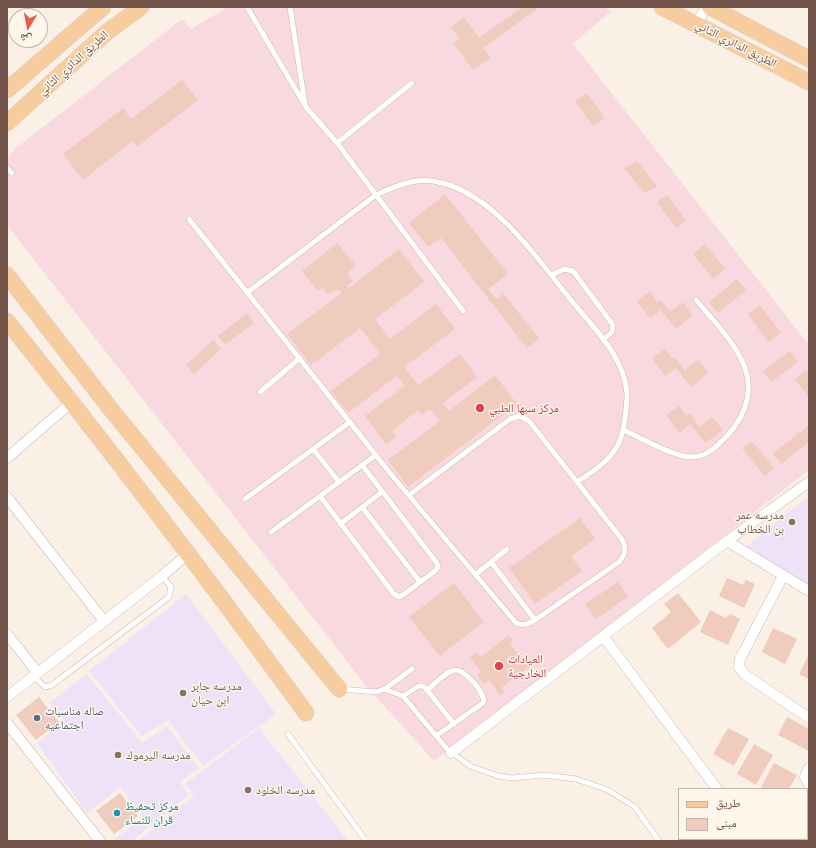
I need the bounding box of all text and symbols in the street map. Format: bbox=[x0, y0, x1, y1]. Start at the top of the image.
north arrow bbox=[8, 8, 48, 48]
street label: الطريق الدائري الثاني bbox=[693, 17, 779, 71]
street label: الطريق الدائري الثاني bbox=[35, 28, 111, 98]
text: ش bbox=[19, 32, 33, 47]
place label: مركز سبها الطبي bbox=[489, 401, 559, 415]
marker: مركز سبها الطبي bbox=[474, 402, 486, 414]
place label: مدرسه عمر بن الخطاب bbox=[736, 508, 784, 536]
marker: مدرسه عمر بن الخطاب bbox=[787, 517, 797, 527]
place label: العيادات الخارجية bbox=[508, 652, 546, 680]
marker: العيادات الخارجية bbox=[493, 660, 505, 672]
place label: مدرسه جابر ابن حيان bbox=[191, 679, 242, 707]
marker: مدرسه جابر ابن حيان bbox=[178, 688, 188, 698]
place label: صاله مناسبات اجتماعيه bbox=[45, 704, 104, 732]
marker: صاله مناسبات اجتماعيه bbox=[32, 713, 42, 723]
place label: مدرسه اليرموك bbox=[126, 748, 191, 762]
marker: مدرسه اليرموك bbox=[113, 750, 123, 760]
place label: مدرسه الخلود bbox=[256, 783, 315, 797]
marker: مدرسه الخلود bbox=[243, 785, 253, 795]
legend bbox=[678, 788, 808, 840]
text: طريق bbox=[716, 795, 741, 810]
place label: مركز تحفيظ قران للنساء bbox=[125, 799, 179, 827]
marker: مركز تحفيظ قران للنساء bbox=[112, 808, 122, 818]
text: مبنى bbox=[716, 815, 737, 830]

